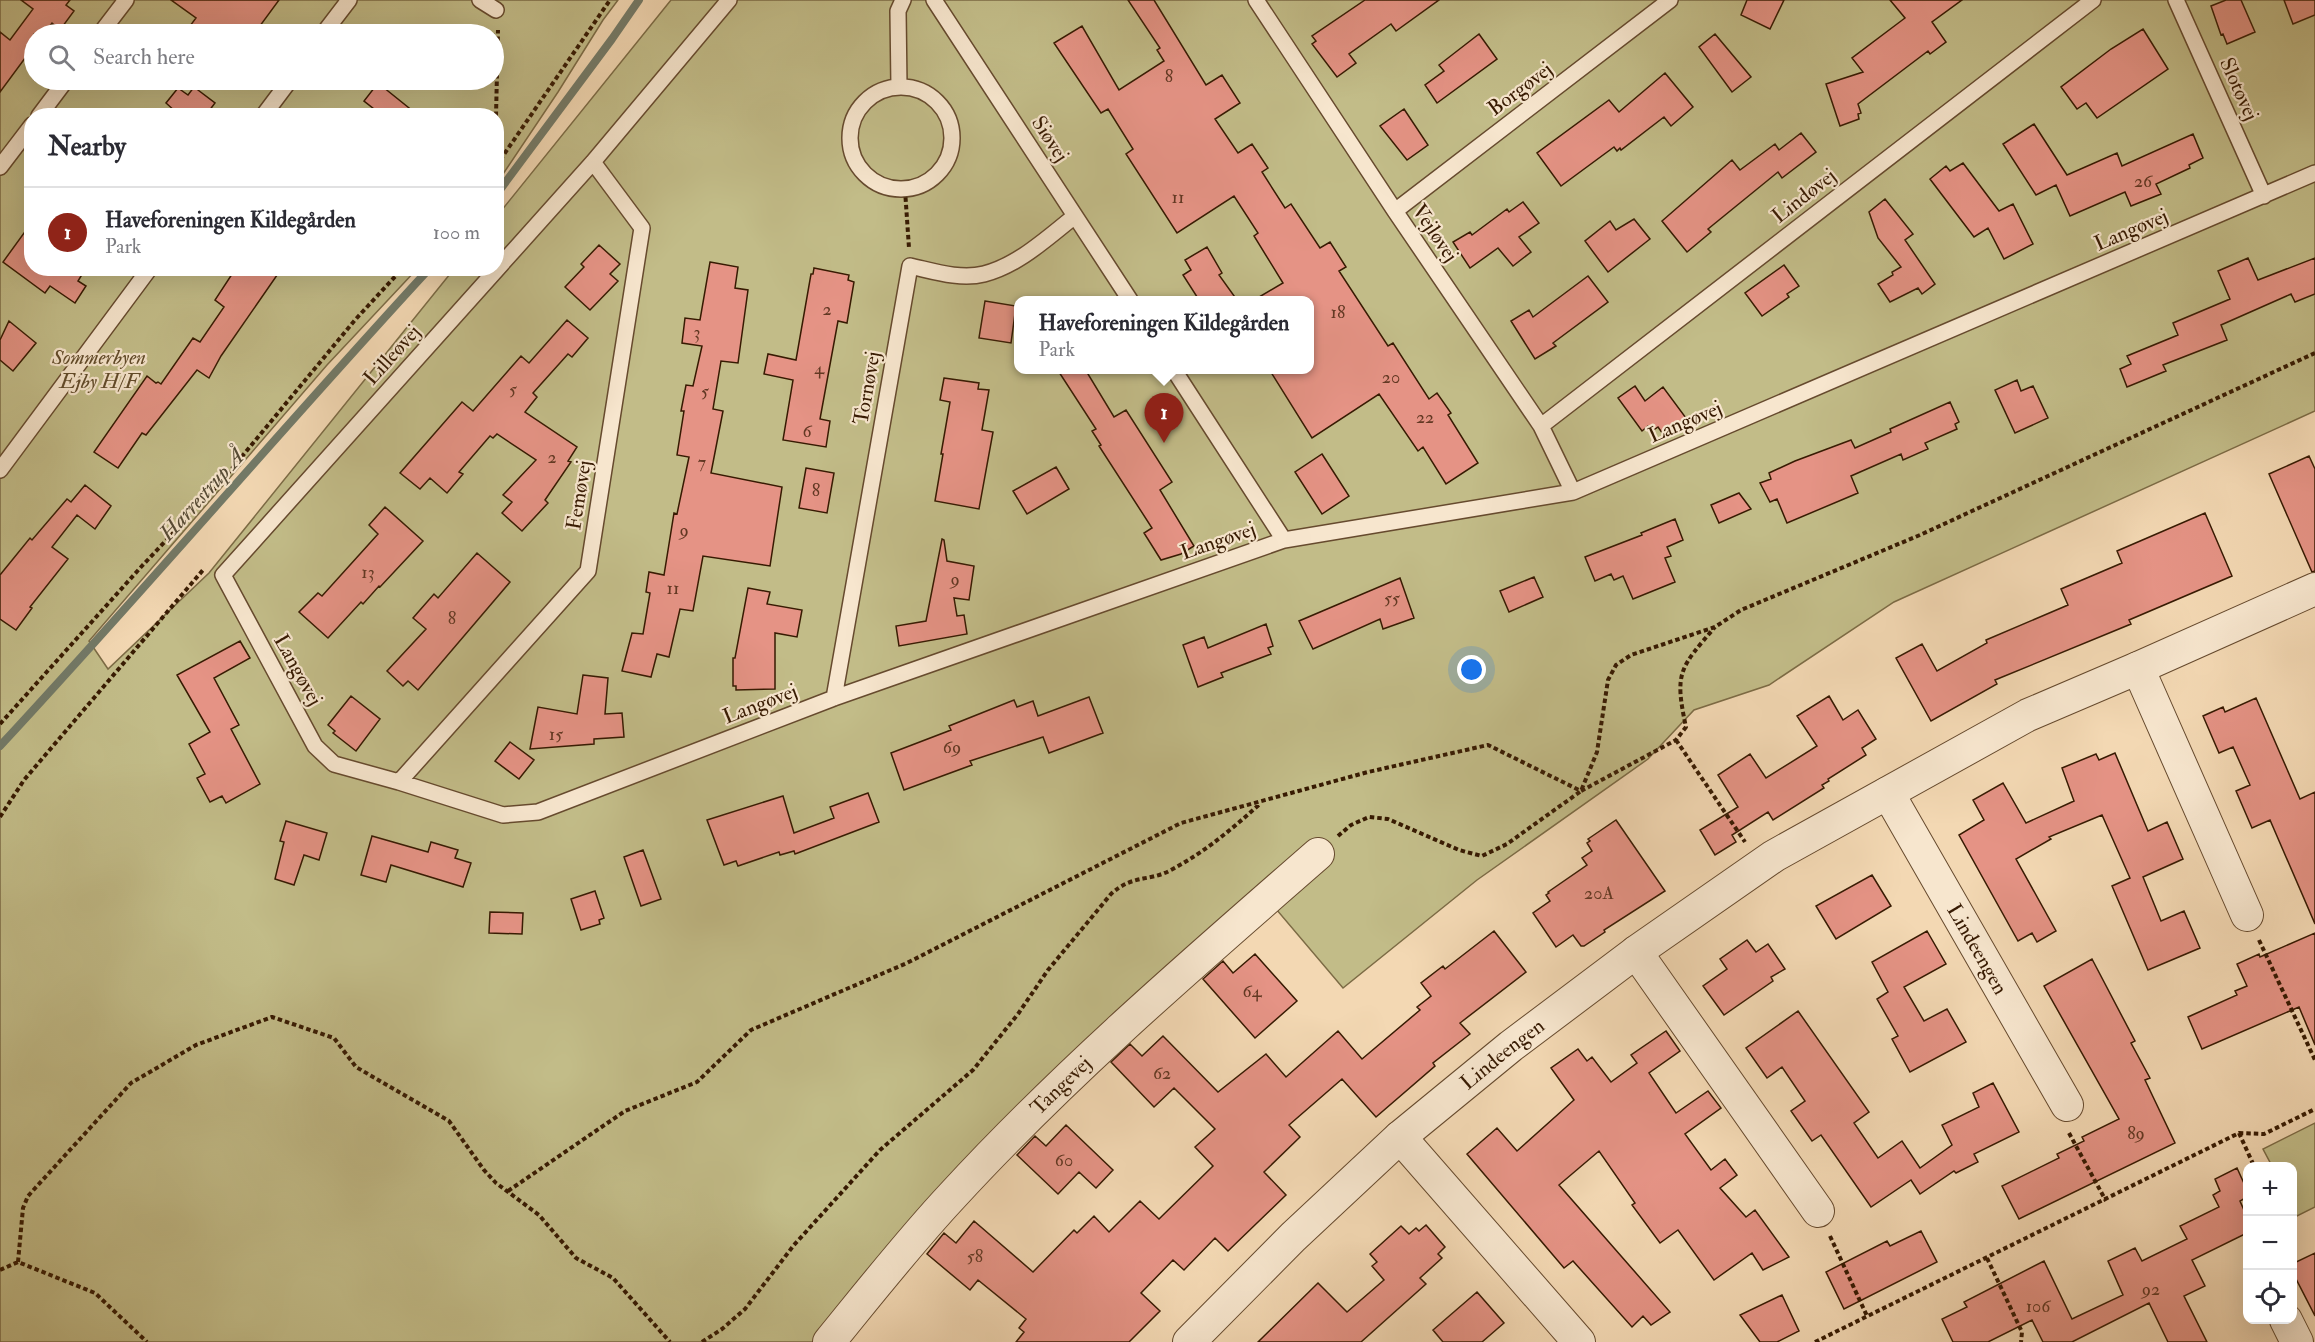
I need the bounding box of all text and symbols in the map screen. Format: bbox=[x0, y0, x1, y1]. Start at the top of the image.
search box bbox=[24, 24, 504, 90]
icon: search bbox=[45, 41, 78, 74]
text: Search here bbox=[93, 43, 195, 71]
street label: Slotøvej bbox=[2213, 53, 2265, 125]
street label: Borgøvej bbox=[1482, 56, 1558, 122]
house number: 8 bbox=[1165, 65, 1173, 88]
street label: Siøvej bbox=[1025, 111, 1075, 167]
text: Nearby bbox=[48, 131, 126, 163]
street label: Lindøvej bbox=[1766, 162, 1842, 230]
house number: 26 bbox=[2134, 170, 2153, 193]
house number: 11 bbox=[1172, 186, 1184, 209]
street label: Vejløvej bbox=[1406, 199, 1464, 267]
street label: Langøvej bbox=[2090, 202, 2172, 258]
text: Haveforeningen Kildegården bbox=[105, 206, 356, 234]
text: 1 bbox=[64, 220, 71, 245]
text: 100 m bbox=[433, 220, 480, 245]
text: Park bbox=[105, 234, 141, 259]
popup bbox=[1014, 296, 1314, 374]
house number: 2 bbox=[822, 298, 832, 321]
house number: 18 bbox=[1331, 301, 1345, 324]
text: Haveforeningen Kildegården bbox=[1039, 309, 1289, 337]
street label: Lilleøvej bbox=[358, 319, 426, 391]
house number: 3 bbox=[694, 321, 700, 344]
text: Park bbox=[1039, 337, 1075, 362]
park label: Sommerbyen Ejby H/F bbox=[51, 344, 146, 395]
street label: Tornøvej bbox=[847, 349, 887, 427]
house number: 4 bbox=[814, 357, 825, 380]
house number: 20 bbox=[1382, 366, 1400, 389]
house number: 5 bbox=[509, 378, 517, 401]
house number: 5 bbox=[701, 380, 709, 403]
pin: 1 bbox=[1144, 394, 1184, 443]
street label: Langøvej bbox=[1644, 394, 1726, 450]
house number: 22 bbox=[1416, 406, 1434, 429]
house number: 6 bbox=[802, 420, 812, 443]
water label: Harrestrup Å bbox=[152, 441, 252, 548]
house number: 2 bbox=[547, 446, 557, 469]
house number: 7 bbox=[698, 451, 706, 474]
street label: Femøvej bbox=[560, 458, 598, 532]
house number: 8 bbox=[812, 479, 820, 502]
street label: Langøvej bbox=[1177, 516, 1259, 566]
house number: 9 bbox=[677, 519, 689, 542]
house number: 13 bbox=[361, 561, 375, 584]
house number: 9 bbox=[948, 568, 960, 591]
house number: 11 bbox=[667, 577, 679, 600]
house number: 55 bbox=[1384, 587, 1400, 610]
house number: 8 bbox=[448, 607, 456, 630]
street label: Langøvej bbox=[267, 630, 329, 710]
your location bbox=[1457, 655, 1486, 684]
street label: Langøvej bbox=[719, 678, 801, 730]
house number: 15 bbox=[549, 723, 563, 746]
house number: 69 bbox=[943, 736, 961, 759]
house number: 20A bbox=[1584, 882, 1614, 905]
street label: Lindeengen bbox=[1941, 899, 2014, 999]
house number: 64 bbox=[1243, 980, 1263, 1003]
street label: Lindeengen bbox=[1455, 1012, 1550, 1096]
street label: Tangevej bbox=[1024, 1050, 1097, 1121]
house number: 62 bbox=[1153, 1062, 1171, 1085]
house number: 89 bbox=[2127, 1122, 2145, 1145]
house number: 60 bbox=[1055, 1149, 1073, 1172]
map controls bbox=[2243, 1162, 2297, 1324]
button: + bbox=[2243, 1162, 2297, 1216]
button: − bbox=[2243, 1216, 2297, 1270]
house number: 58 bbox=[967, 1245, 983, 1268]
button: locate bbox=[2243, 1270, 2297, 1324]
house number: 92 bbox=[2140, 1278, 2160, 1301]
house number: 106 bbox=[2026, 1295, 2051, 1318]

